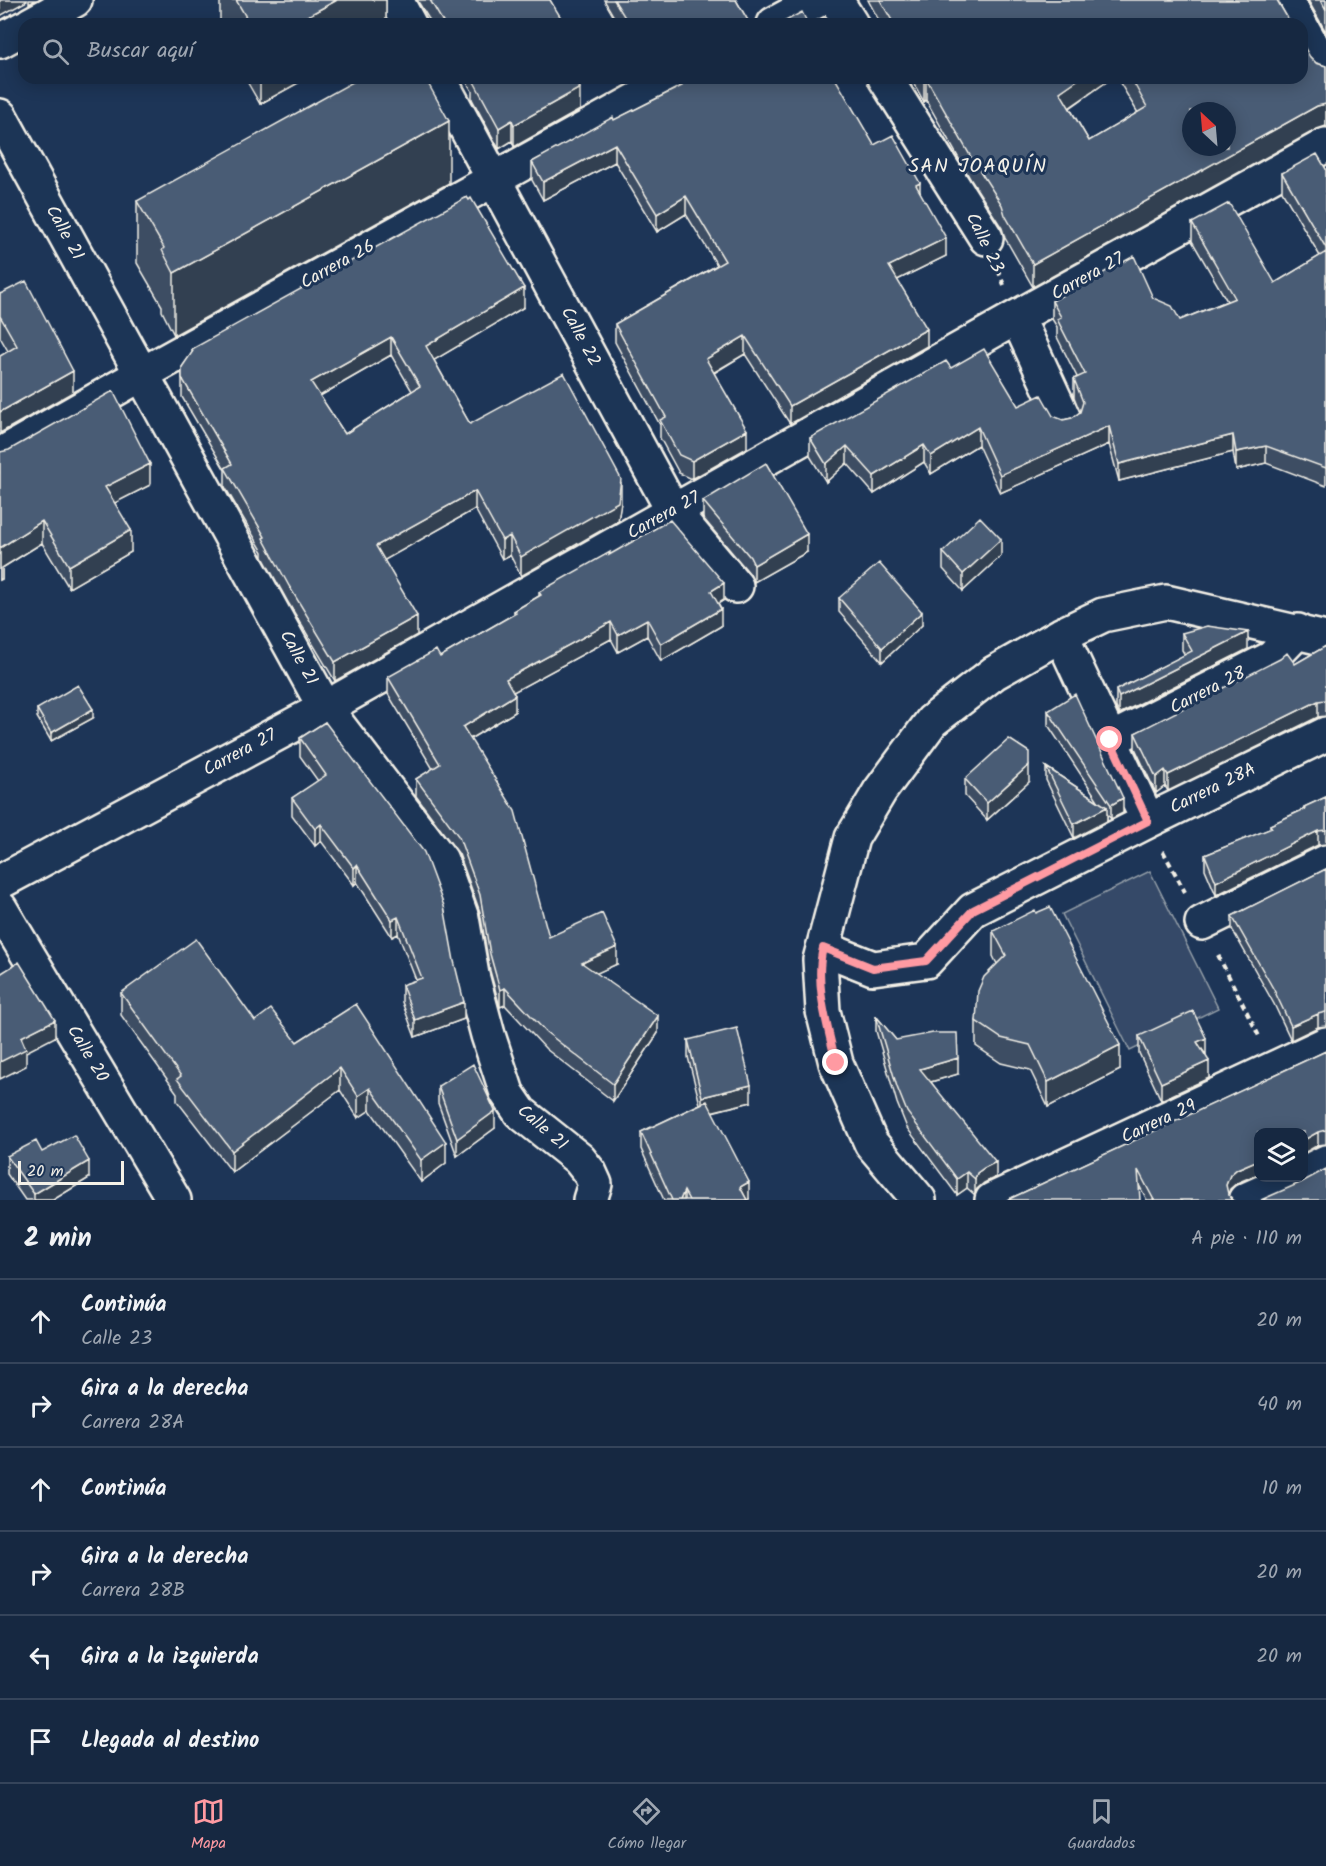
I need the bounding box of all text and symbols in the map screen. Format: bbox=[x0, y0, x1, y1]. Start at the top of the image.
search box bbox=[18, 18, 1308, 84]
text: Buscar aquí bbox=[87, 34, 194, 69]
icon: search bbox=[39, 35, 72, 68]
north arrow bbox=[1182, 102, 1236, 156]
district label: SAN JOAQUÍN bbox=[908, 151, 1048, 183]
street label: Calle 21 bbox=[37, 200, 91, 266]
street label: Calle 23 bbox=[957, 208, 1011, 278]
street label: Carrera 26 bbox=[295, 233, 381, 297]
street label: Carrera 27 bbox=[1046, 245, 1130, 309]
street label: Calle 22 bbox=[552, 302, 608, 372]
street label: Carrera 27 bbox=[622, 484, 706, 548]
street label: Calle 21 bbox=[271, 625, 325, 691]
street label: Carrera 28 bbox=[1165, 659, 1251, 723]
street label: Carrera 27 bbox=[198, 721, 283, 784]
route start bbox=[1096, 726, 1122, 752]
street label: Carrera 28A bbox=[1165, 756, 1261, 822]
street label: Calle 20 bbox=[58, 1020, 116, 1088]
route end bbox=[822, 1049, 848, 1075]
street label: Carrera 29 bbox=[1117, 1092, 1202, 1152]
street label: Calle 21 bbox=[510, 1098, 574, 1158]
map controls bbox=[1254, 1128, 1308, 1182]
button: layers bbox=[1254, 1128, 1308, 1182]
scale bar bbox=[18, 1158, 124, 1186]
text: 20 m bbox=[27, 1159, 63, 1184]
text: 2 min bbox=[24, 1218, 92, 1260]
text: A pie · 110 m bbox=[1191, 1223, 1302, 1255]
text: Continúa bbox=[81, 1288, 166, 1323]
icon: ahead bbox=[24, 1305, 57, 1338]
text: 20 m bbox=[1256, 1305, 1302, 1337]
text: Calle 23 bbox=[81, 1323, 152, 1355]
text: Gira a la derecha bbox=[81, 1372, 248, 1407]
icon: right bbox=[24, 1389, 57, 1422]
text: 40 m bbox=[1257, 1389, 1302, 1421]
text: Carrera 28A bbox=[81, 1407, 184, 1439]
text: Continúa bbox=[81, 1472, 166, 1507]
icon: ahead bbox=[24, 1473, 57, 1506]
text: 10 m bbox=[1262, 1473, 1302, 1505]
text: Gira a la derecha bbox=[81, 1540, 248, 1575]
icon: right bbox=[24, 1557, 57, 1590]
text: 20 m bbox=[1256, 1557, 1302, 1589]
text: Carrera 28B bbox=[81, 1575, 185, 1607]
text: Gira a la izquierda bbox=[81, 1640, 259, 1675]
icon: left bbox=[24, 1641, 57, 1674]
text: 20 m bbox=[1256, 1641, 1302, 1673]
text: Llegada al destino bbox=[81, 1724, 259, 1759]
icon: arrive bbox=[24, 1725, 57, 1758]
tab: Mapa bbox=[191, 1795, 226, 1856]
tab: Cómo llegar bbox=[607, 1795, 686, 1856]
tab: Guardados bbox=[1067, 1795, 1135, 1856]

